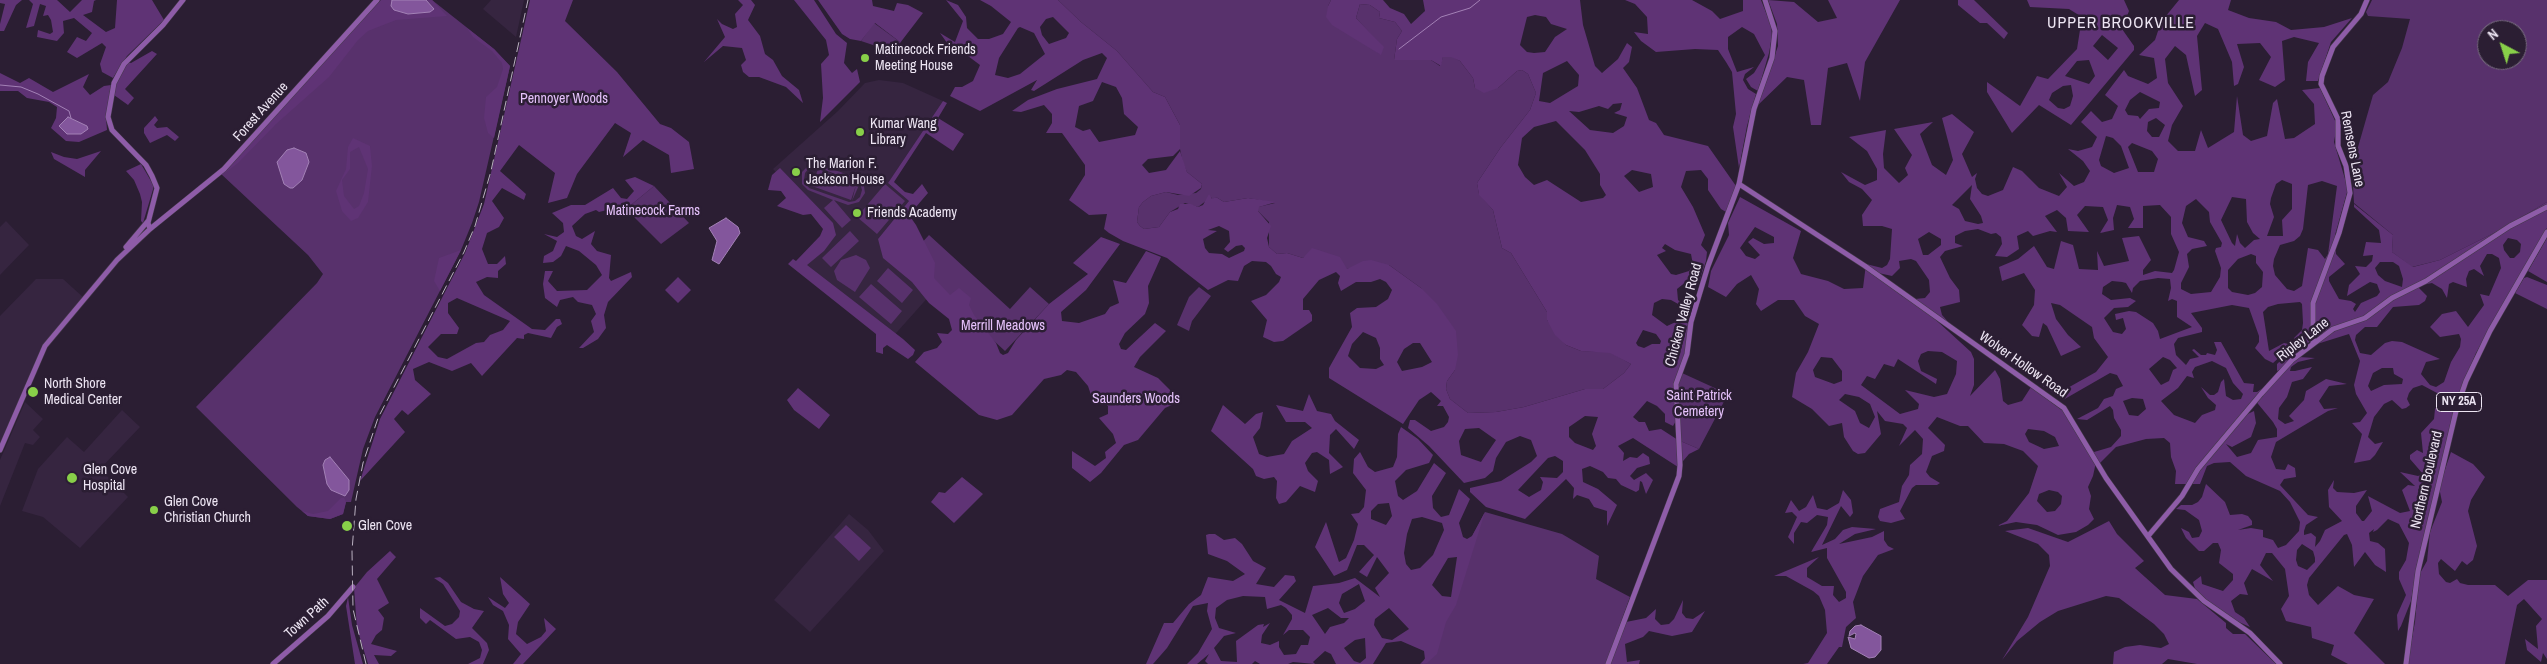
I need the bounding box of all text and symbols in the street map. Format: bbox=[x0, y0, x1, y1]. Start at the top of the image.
district label: UPPER BROOKVILLE bbox=[2045, 14, 2197, 34]
north arrow bbox=[2477, 20, 2527, 70]
text: N bbox=[2484, 25, 2502, 44]
place label: Matinecock Friends Meeting House bbox=[875, 42, 976, 74]
marker: Matinecock Friends Meeting House bbox=[859, 52, 871, 64]
street label: Forest Avenue bbox=[230, 79, 292, 145]
park label: Pennoyer Woods bbox=[520, 91, 608, 107]
street label: Remsens Lane bbox=[2336, 110, 2368, 188]
place label: Kumar Wang Library bbox=[870, 116, 937, 148]
marker: Kumar Wang Library bbox=[854, 126, 866, 138]
place label: The Marion F. Jackson House bbox=[806, 156, 884, 188]
marker: The Marion F. Jackson House bbox=[790, 166, 802, 178]
park label: Matinecock Farms bbox=[606, 203, 700, 219]
place label: Friends Academy bbox=[867, 205, 957, 221]
marker: Friends Academy bbox=[851, 207, 863, 219]
street label: Chicken Valley Road bbox=[1662, 261, 1706, 369]
street label: Ripley Lane bbox=[2274, 315, 2332, 365]
park label: Merrill Meadows bbox=[961, 318, 1045, 334]
street label: Wolver Hollow Road bbox=[1976, 328, 2070, 402]
place label: North Shore Medical Center bbox=[44, 376, 122, 408]
marker: North Shore Medical Center bbox=[26, 385, 40, 399]
park label: Saint Patrick Cemetery bbox=[1666, 388, 1732, 421]
park label: Saunders Woods bbox=[1092, 391, 1180, 407]
road number: NY 25A bbox=[2436, 392, 2482, 412]
street label: Northern Boulevard bbox=[2408, 430, 2446, 530]
place label: Glen Cove Hospital bbox=[83, 462, 137, 494]
marker: Glen Cove Hospital bbox=[65, 471, 79, 485]
place label: Glen Cove Christian Church bbox=[164, 494, 251, 526]
marker: Glen Cove Christian Church bbox=[148, 504, 160, 516]
place label: Glen Cove bbox=[358, 518, 412, 534]
marker: Glen Cove bbox=[340, 519, 354, 533]
street label: Town Path bbox=[281, 594, 333, 642]

